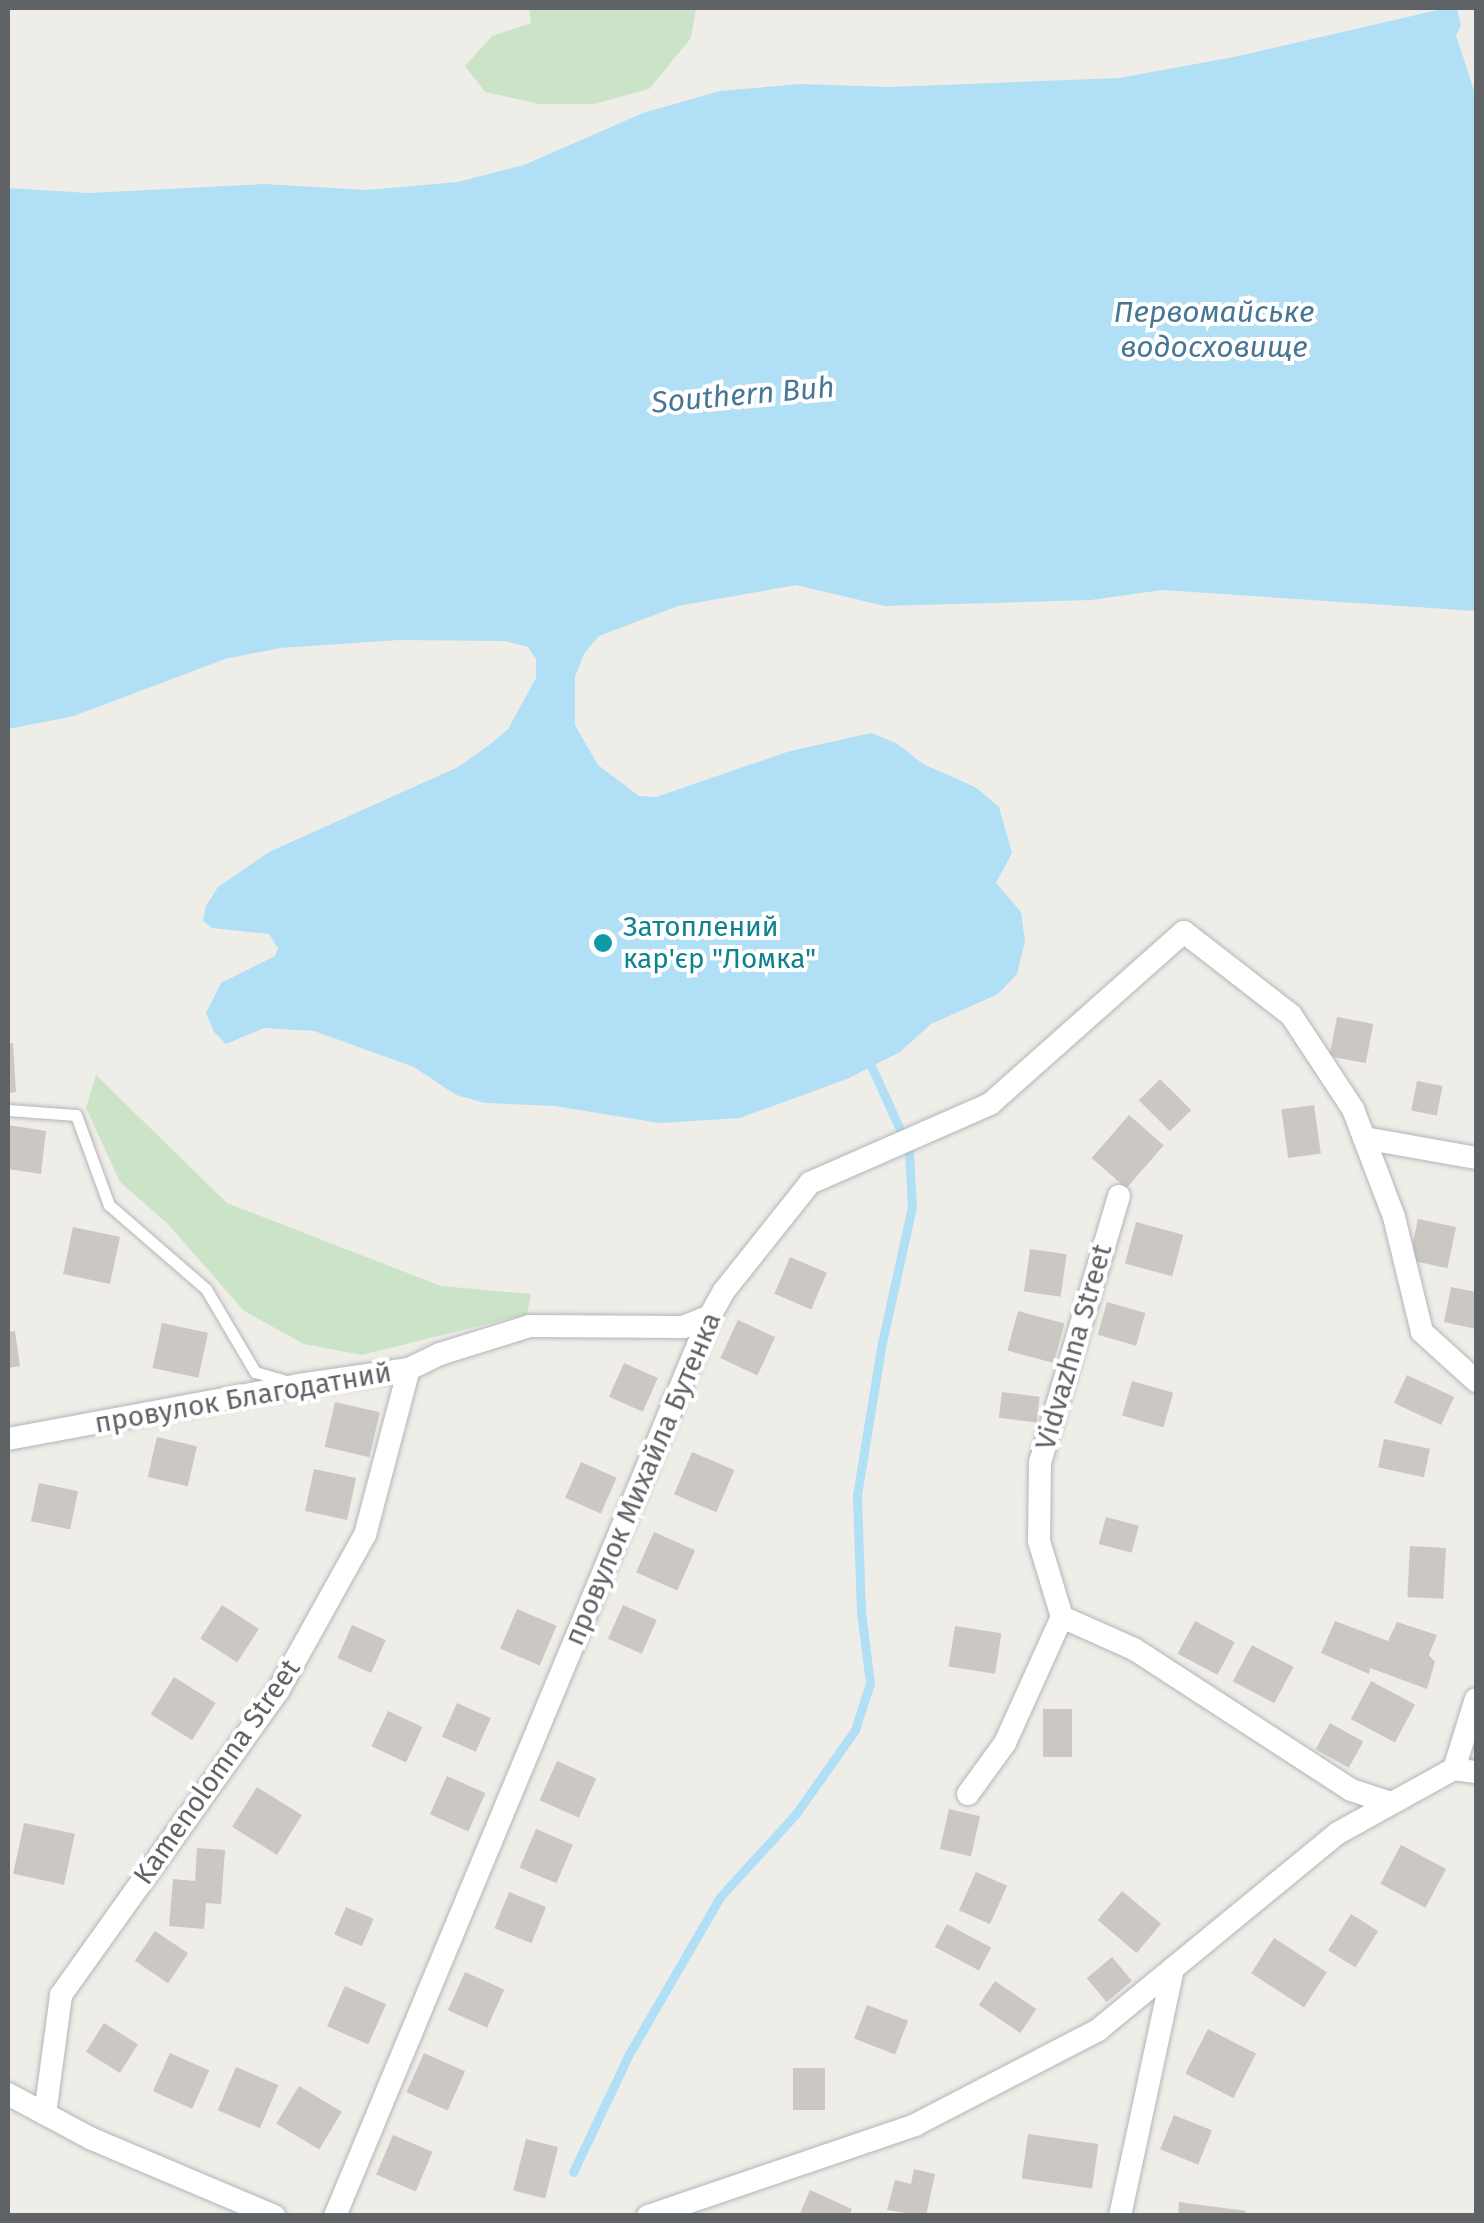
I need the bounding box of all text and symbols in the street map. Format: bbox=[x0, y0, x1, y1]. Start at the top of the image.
water label: Первомайське водосховище bbox=[1113, 294, 1315, 364]
water label: Southern Buh bbox=[650, 369, 836, 421]
place label: Затоплений кар'єр "Ломка" bbox=[623, 910, 816, 976]
marker: Затоплений кар'єр "Ломка" bbox=[592, 932, 614, 954]
street label: Vidvazhna Street bbox=[1029, 1240, 1119, 1454]
street label: провулок Михайла Бутенка bbox=[558, 1307, 728, 1651]
street label: провулок Благодатний bbox=[92, 1355, 394, 1441]
street label: Kamenolomna Street bbox=[127, 1653, 307, 1891]

